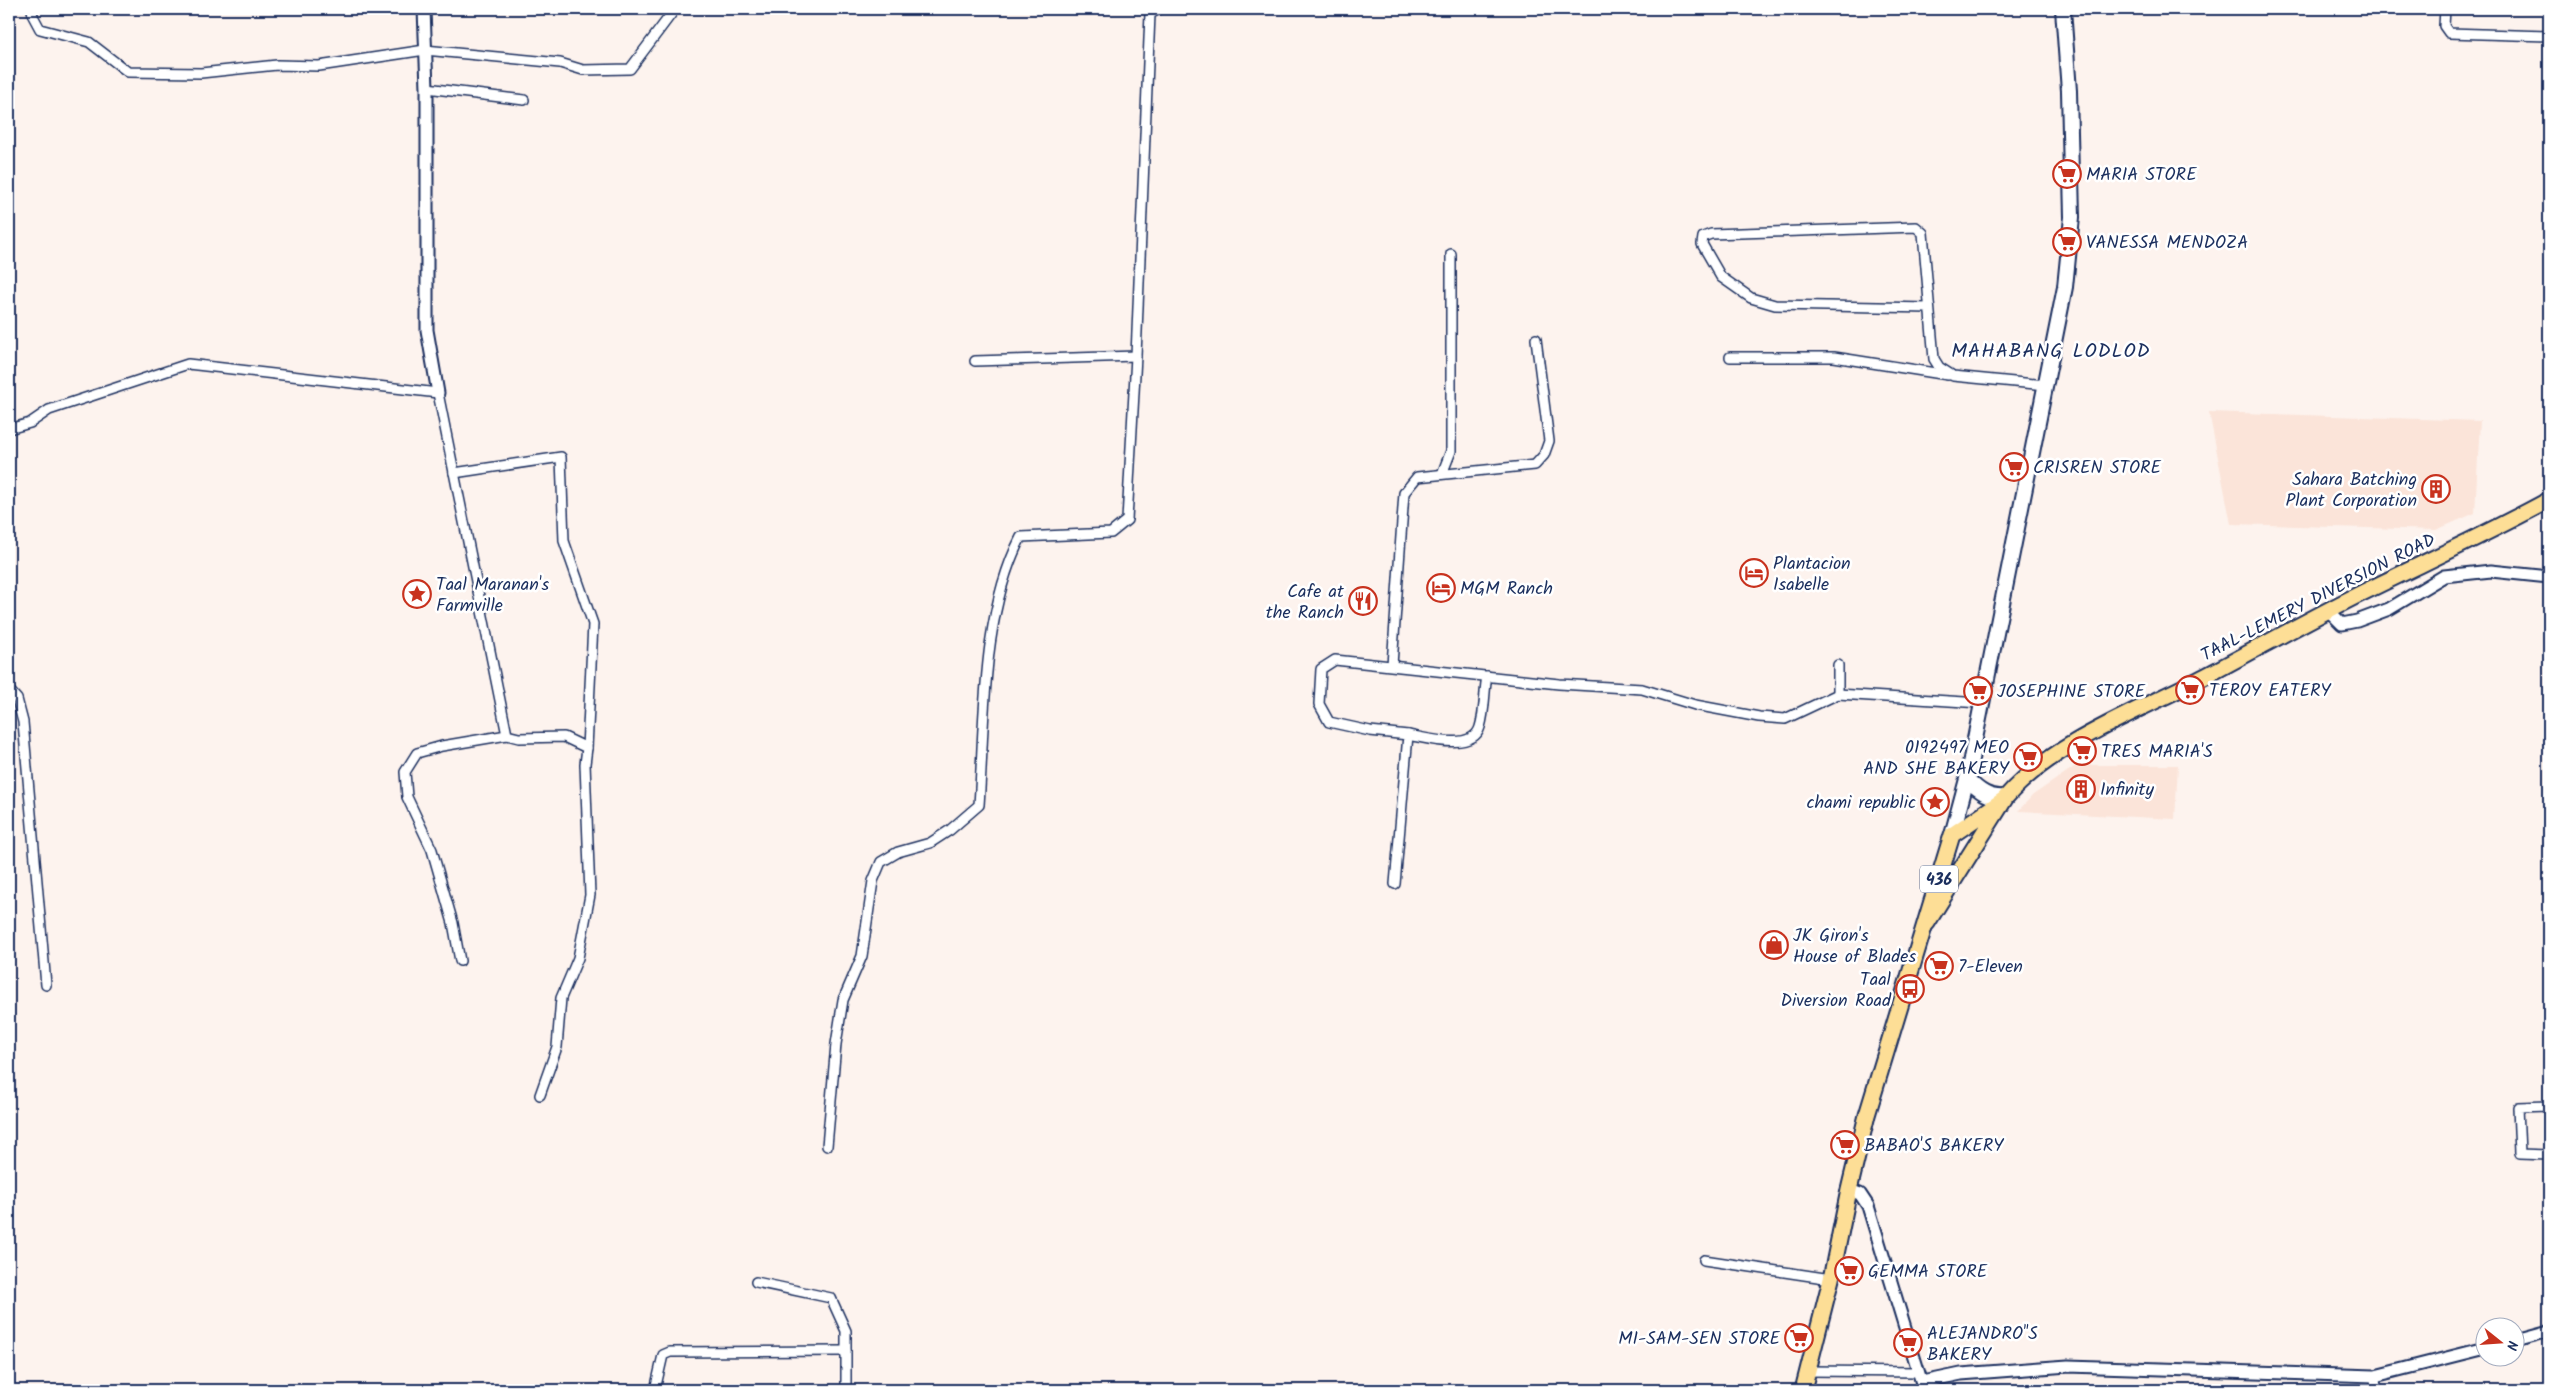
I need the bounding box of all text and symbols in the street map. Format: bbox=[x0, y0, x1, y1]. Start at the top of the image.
supermarket icon: MARIA STORE bbox=[2052, 159, 2082, 189]
place label: MARIA STORE bbox=[2086, 161, 2197, 190]
supermarket icon: VANESSA MENDOZA bbox=[2052, 227, 2082, 257]
place label: VANESSA MENDOZA bbox=[2086, 229, 2248, 258]
district label: MAHABANG LODLOD bbox=[1951, 336, 2151, 368]
supermarket icon: CRISREN STORE bbox=[1999, 452, 2029, 482]
place label: CRISREN STORE bbox=[2033, 454, 2162, 483]
place label: Sahara Batching Plant Corporation bbox=[2286, 466, 2417, 516]
building icon: Sahara Batching Plant Corporation bbox=[2421, 474, 2451, 504]
street label: TAAL-LEMERY DIVERSION ROAD bbox=[2196, 526, 2442, 670]
place label: Plantacion Isabelle bbox=[1773, 550, 1851, 600]
hotel icon: Plantacion Isabelle bbox=[1739, 558, 1769, 588]
place label: Taal Maranan's Farmville bbox=[436, 571, 549, 621]
hotel icon: MGM Ranch bbox=[1426, 573, 1456, 603]
place label: MGM Ranch bbox=[1460, 575, 1553, 604]
place label: Cafe at the Ranch bbox=[1266, 578, 1345, 628]
place icon: Taal Maranan's Farmville bbox=[402, 579, 432, 609]
restaurant icon: Cafe at the Ranch bbox=[1348, 586, 1378, 616]
supermarket icon: TEROY EATERY bbox=[2175, 675, 2205, 705]
supermarket icon: JOSEPHINE STORE bbox=[1963, 676, 1993, 706]
place label: TEROY EATERY bbox=[2209, 677, 2331, 706]
place label: JOSEPHINE STORE bbox=[1997, 678, 2146, 707]
place label: 0192497 MEO AND SHE BAKERY bbox=[1863, 734, 2010, 784]
supermarket icon: TRES MARIA'S bbox=[2067, 736, 2097, 766]
place label: TRES MARIA'S bbox=[2101, 738, 2213, 767]
supermarket icon: 0192497 MEO AND SHE BAKERY bbox=[2013, 742, 2043, 772]
building icon: Infinity bbox=[2066, 774, 2096, 804]
place label: Infinity bbox=[2100, 776, 2155, 805]
place icon: chami republic bbox=[1920, 787, 1950, 817]
place label: chami republic bbox=[1807, 789, 1916, 818]
road number: 436 bbox=[1920, 866, 1958, 892]
place label: JK Giron's House of Blades bbox=[1793, 922, 1916, 972]
shop icon: JK Giron's House of Blades bbox=[1759, 930, 1789, 960]
supermarket icon: 7-Eleven bbox=[1924, 951, 1954, 981]
place label: 7-Eleven bbox=[1958, 953, 2023, 982]
place label: Taal Diversion Road bbox=[1780, 966, 1892, 1016]
bus stop icon: Taal Diversion Road bbox=[1895, 974, 1925, 1004]
supermarket icon: BABAO'S BAKERY bbox=[1830, 1130, 1860, 1160]
place label: BABAO'S BAKERY bbox=[1864, 1132, 2004, 1161]
supermarket icon: GEMMA STORE bbox=[1834, 1256, 1864, 1286]
place label: GEMMA STORE bbox=[1868, 1258, 1988, 1287]
north arrow bbox=[2476, 1316, 2526, 1366]
place label: ALEJANDRO''S BAKERY bbox=[1927, 1320, 2038, 1370]
supermarket icon: MI-SAM-SEN STORE bbox=[1784, 1323, 1814, 1353]
place label: MI-SAM-SEN STORE bbox=[1618, 1325, 1780, 1354]
supermarket icon: ALEJANDRO''S BAKERY bbox=[1893, 1328, 1923, 1358]
text: N bbox=[2500, 1338, 2523, 1353]

